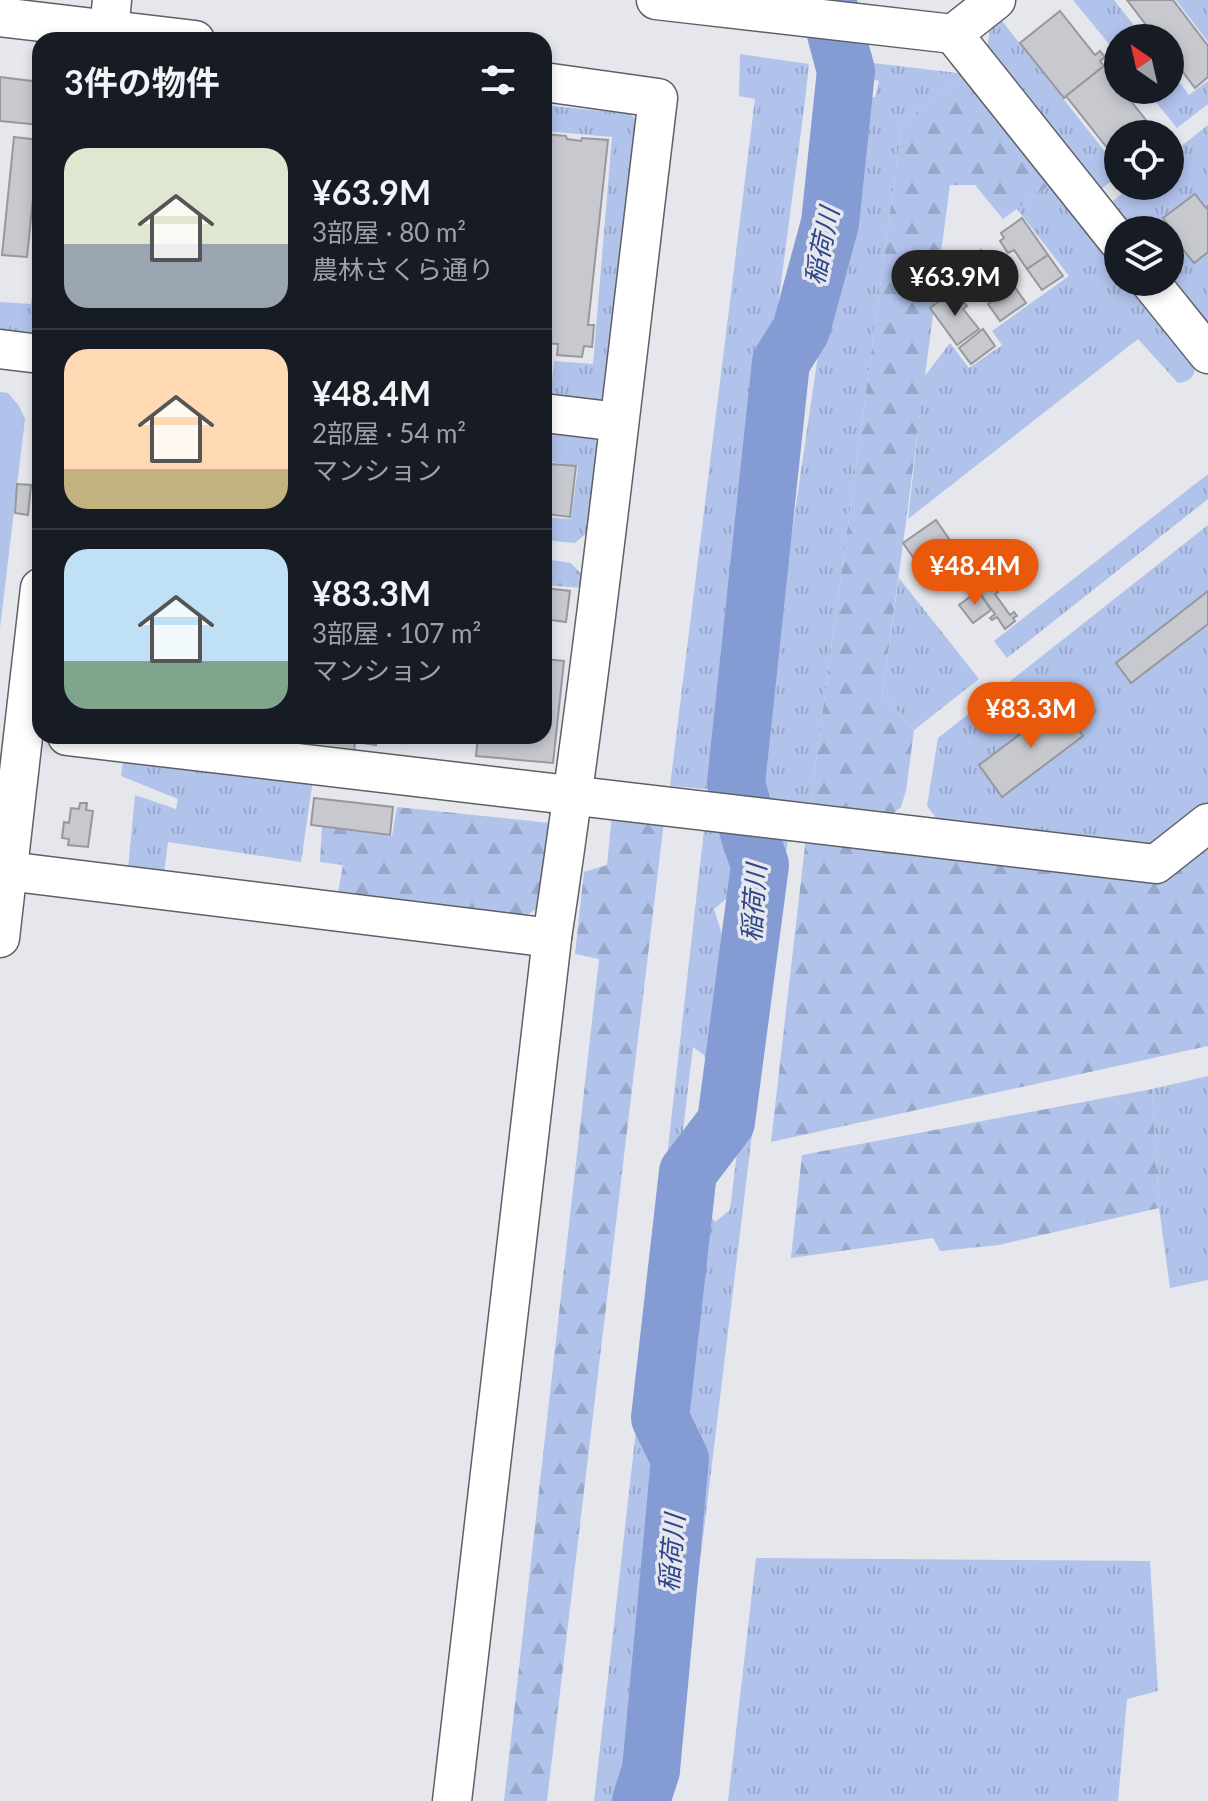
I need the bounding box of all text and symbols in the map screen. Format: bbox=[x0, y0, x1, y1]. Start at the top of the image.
north arrow bbox=[1104, 24, 1184, 104]
map controls bbox=[1104, 24, 1184, 296]
icon: filters bbox=[476, 58, 520, 102]
text: 3件の物件 bbox=[64, 61, 220, 102]
button: locate bbox=[1104, 120, 1184, 200]
text: ¥63.9M bbox=[312, 171, 431, 212]
icon: home bbox=[128, 180, 224, 276]
water label: 稲荷川 bbox=[797, 202, 845, 287]
text: 3部屋 · 80 m² bbox=[312, 216, 466, 248]
button: layers bbox=[1104, 216, 1184, 296]
pin: ¥63.9M bbox=[890, 250, 1020, 318]
text: 農林さくら通り bbox=[312, 253, 494, 285]
text: ¥63.9M bbox=[909, 260, 1001, 292]
text: ¥48.4M bbox=[312, 372, 431, 413]
icon: home bbox=[128, 381, 224, 477]
text: 2部屋 · 54 m² bbox=[312, 417, 466, 449]
text: マンション bbox=[312, 454, 442, 486]
pin: ¥48.4M bbox=[910, 539, 1040, 607]
text: ¥48.4M bbox=[929, 549, 1021, 581]
text: ¥83.3M bbox=[312, 572, 431, 613]
icon: home bbox=[128, 581, 224, 677]
text: 3部屋 · 107 m² bbox=[312, 617, 481, 649]
text: マンション bbox=[312, 654, 442, 686]
pin: ¥83.3M bbox=[966, 682, 1096, 750]
text: ¥83.3M bbox=[985, 692, 1077, 724]
water label: 稲荷川 bbox=[734, 860, 772, 943]
water label: 稲荷川 bbox=[652, 1510, 691, 1593]

